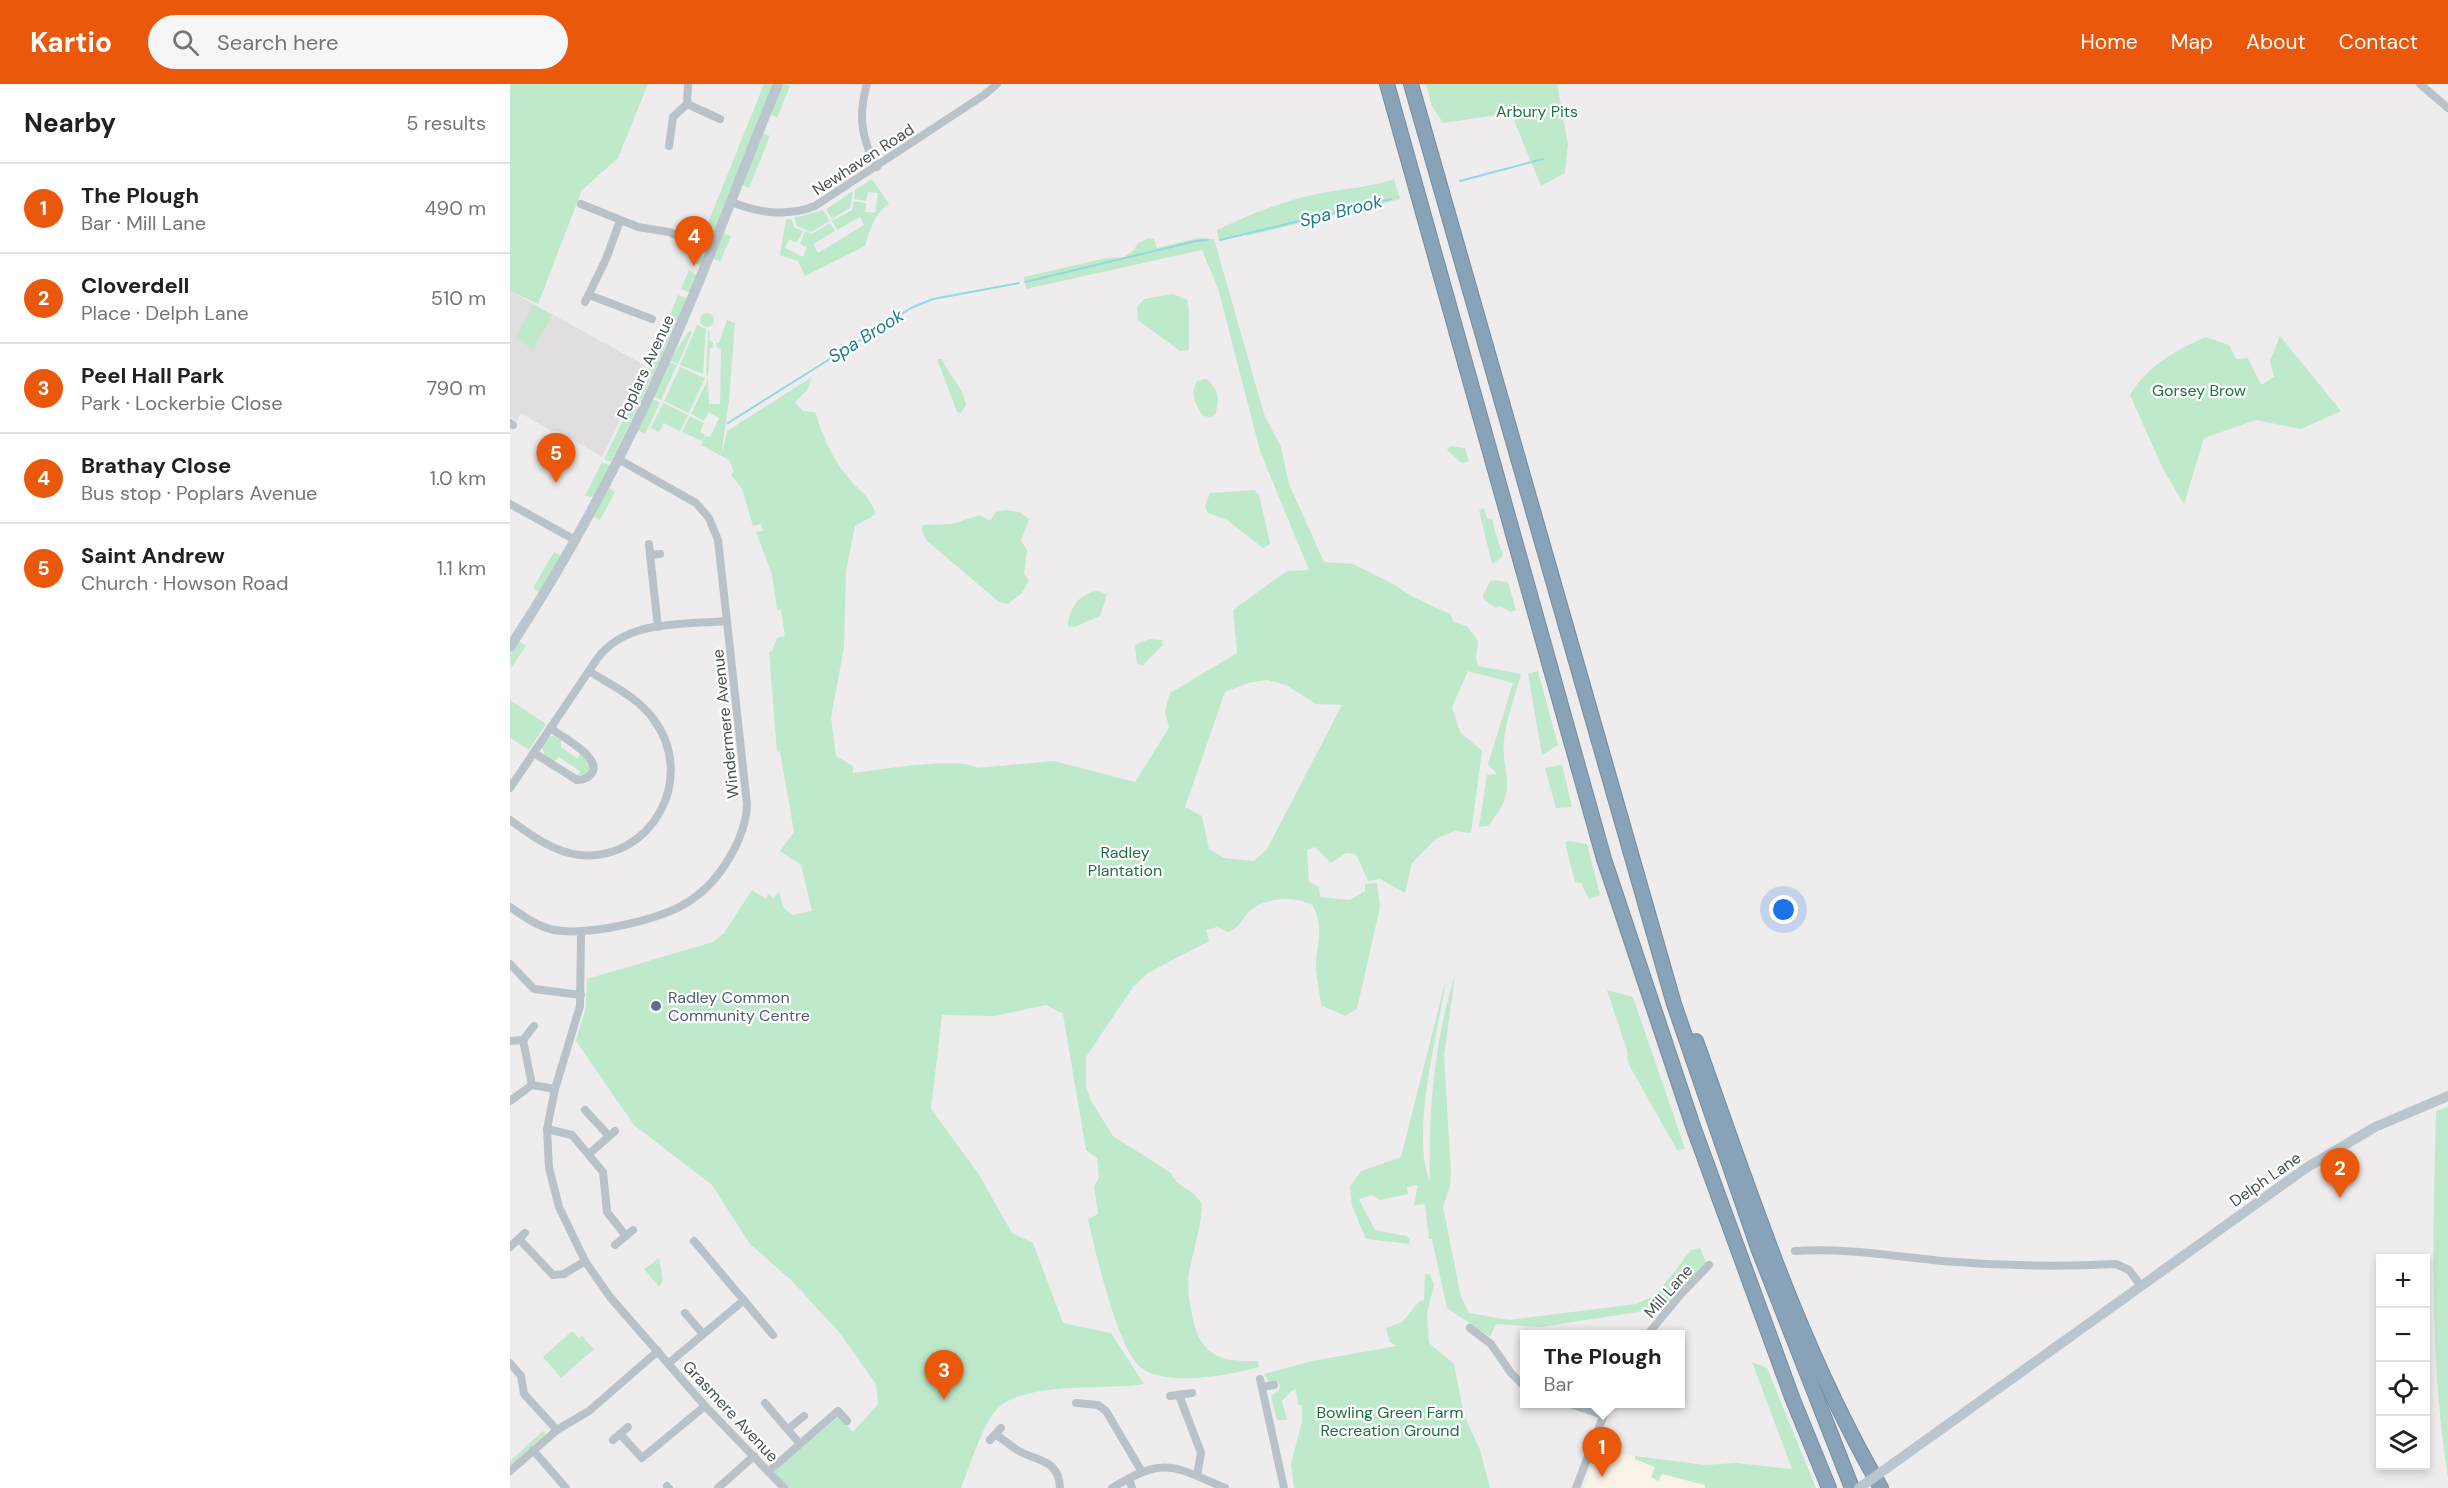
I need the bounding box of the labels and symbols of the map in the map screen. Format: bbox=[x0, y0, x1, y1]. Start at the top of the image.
park label: Arbury Pits bbox=[1496, 101, 1578, 122]
street label: Newhaven Road bbox=[808, 119, 918, 200]
water label: Spa Brook bbox=[1297, 189, 1386, 233]
pin: 4 bbox=[674, 216, 714, 266]
water label: Spa Brook bbox=[824, 303, 909, 369]
street label: Poplars Avenue bbox=[612, 311, 679, 423]
park label: Gorsey Brow bbox=[2152, 380, 2246, 401]
pin: 5 bbox=[536, 434, 576, 483]
street label: Windermere Avenue bbox=[707, 648, 744, 800]
park label: Radley Plantation bbox=[1088, 842, 1162, 881]
your location bbox=[1769, 895, 1798, 924]
place label: Radley Common Community Centre bbox=[668, 987, 810, 1026]
marker: Radley Common Community Centre bbox=[649, 999, 663, 1013]
street label: Delph Lane bbox=[2225, 1147, 2305, 1212]
pin: 2 bbox=[2320, 1148, 2360, 1198]
street label: Mill Lane bbox=[1639, 1260, 1697, 1322]
pin: 3 bbox=[924, 1350, 964, 1400]
street label: Grasmere Avenue bbox=[678, 1356, 783, 1467]
park label: Bowling Green Farm Recreation Ground bbox=[1316, 1402, 1464, 1441]
pin: 1 bbox=[1582, 1428, 1622, 1477]

